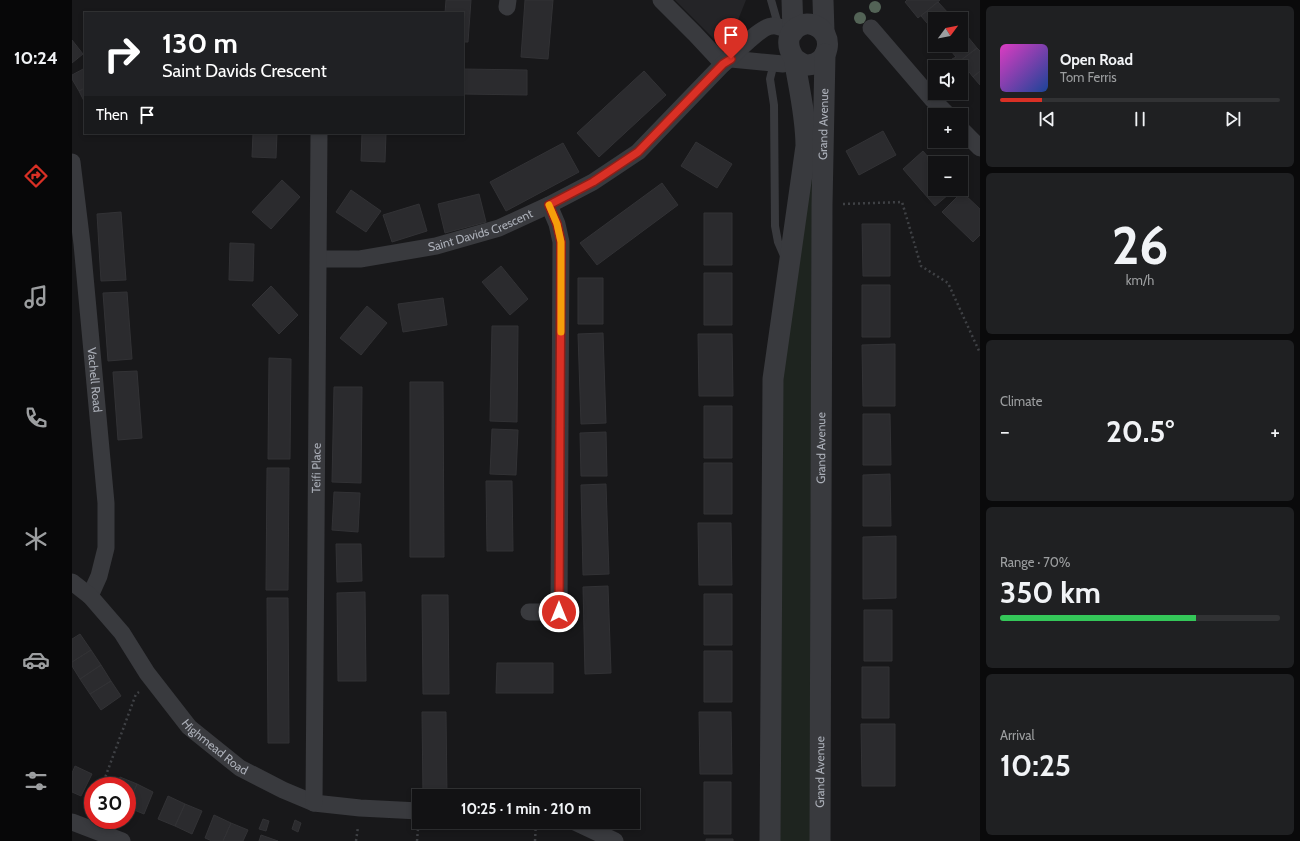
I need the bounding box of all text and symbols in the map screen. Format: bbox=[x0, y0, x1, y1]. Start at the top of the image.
north arrow bbox=[928, 12, 968, 52]
map controls bbox=[928, 12, 968, 196]
pin bbox=[714, 18, 748, 59]
icon: arrive bbox=[720, 24, 742, 46]
text: 130 m bbox=[162, 26, 238, 60]
icon: right bbox=[96, 28, 148, 80]
text: 10:24 bbox=[14, 47, 58, 69]
text: Open Road bbox=[1060, 51, 1133, 69]
text: Saint Davids Crescent bbox=[162, 60, 327, 82]
button: sound bbox=[928, 60, 968, 100]
text: Tom Ferris bbox=[1060, 69, 1117, 85]
street label: Grand Avenue bbox=[815, 88, 831, 160]
icon: arrive bbox=[136, 104, 158, 126]
text: Then bbox=[96, 106, 128, 124]
button: + bbox=[928, 108, 968, 148]
icon: previous bbox=[1036, 108, 1058, 130]
icon: pause bbox=[1129, 108, 1151, 130]
icon: next bbox=[1222, 108, 1244, 130]
button: − bbox=[928, 156, 968, 196]
icon: directions bbox=[22, 162, 50, 190]
street label: Saint Davids Crescent bbox=[427, 206, 535, 254]
text: 26 bbox=[1112, 214, 1168, 277]
text: km/h bbox=[1126, 272, 1154, 288]
icon: music bbox=[22, 283, 50, 311]
street label: Vachell Road bbox=[85, 347, 106, 413]
text: Climate bbox=[1000, 393, 1042, 409]
icon: phone bbox=[22, 404, 50, 432]
street label: Grand Avenue bbox=[813, 412, 828, 484]
text: 20.5° bbox=[1106, 413, 1174, 450]
text: − bbox=[1000, 418, 1010, 445]
text: + bbox=[1270, 418, 1280, 445]
street label: Teifi Place bbox=[308, 443, 324, 493]
icon: climate bbox=[22, 525, 50, 553]
text: Range · 70% bbox=[1000, 554, 1071, 570]
text: 350 km bbox=[1000, 574, 1101, 611]
position arrow bbox=[538, 591, 580, 633]
icon: car bbox=[22, 646, 50, 674]
street label: Highmead Road bbox=[179, 716, 251, 778]
text: Arrival bbox=[1000, 727, 1035, 743]
street label: Grand Avenue bbox=[812, 736, 827, 808]
text: 10:25 bbox=[1000, 747, 1071, 784]
icon: filters bbox=[22, 767, 50, 795]
speed limit sign: 30 bbox=[84, 777, 136, 829]
text: 10:25 · 1 min · 210 m bbox=[461, 800, 591, 818]

